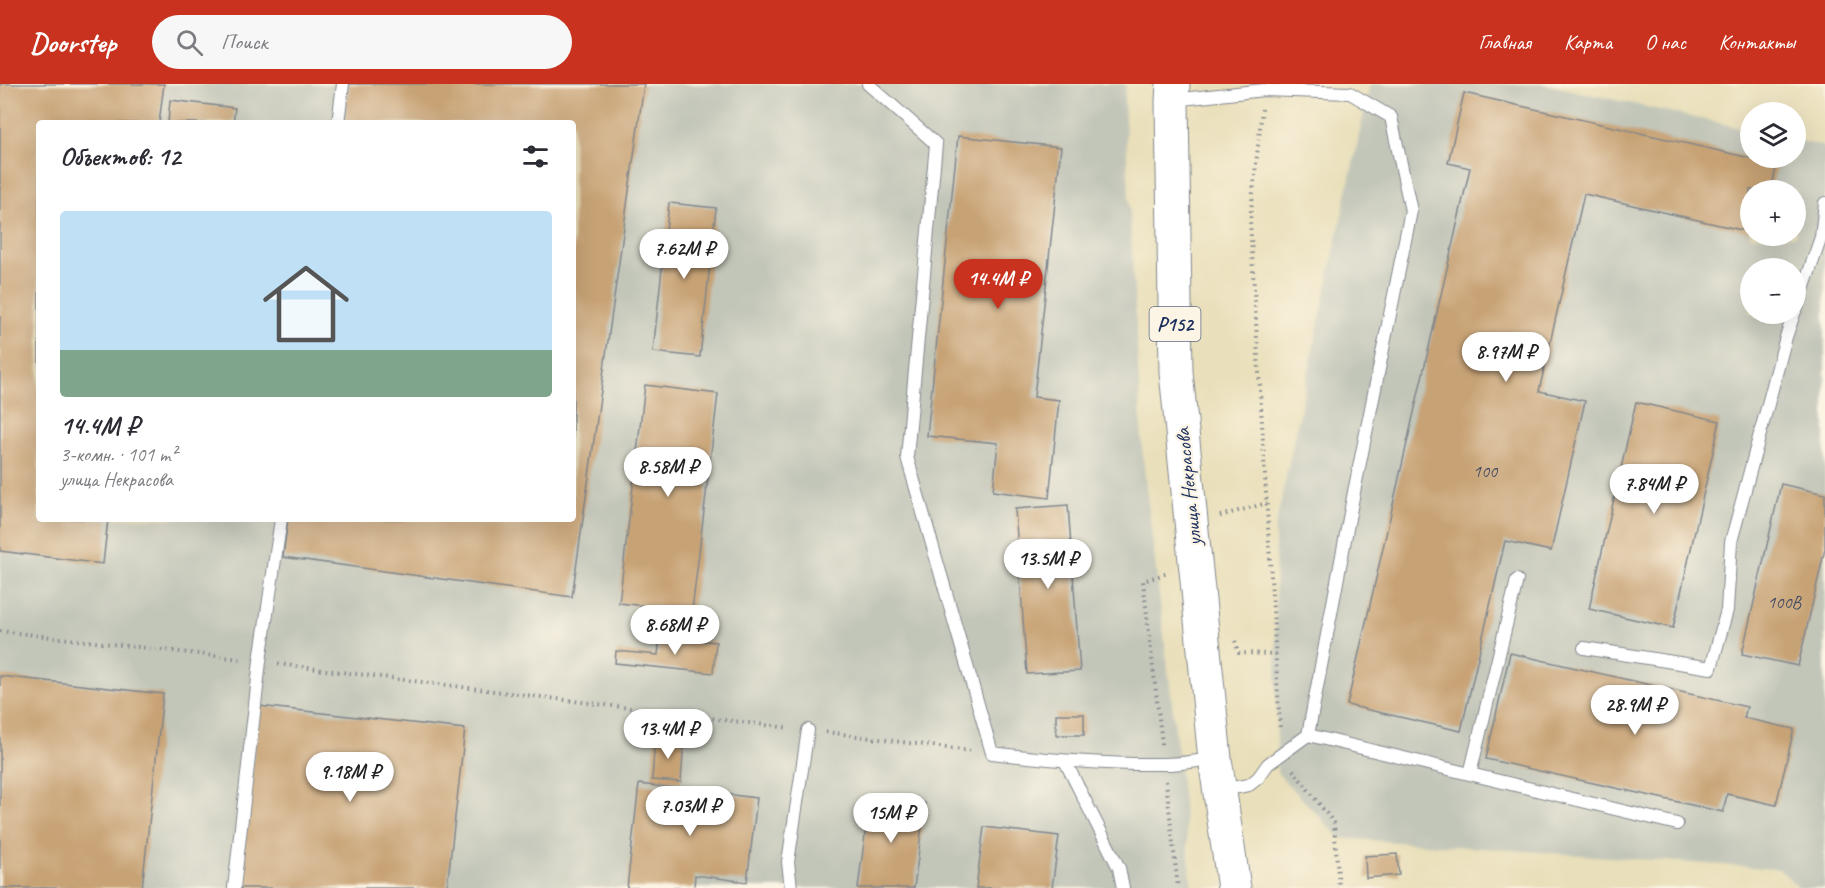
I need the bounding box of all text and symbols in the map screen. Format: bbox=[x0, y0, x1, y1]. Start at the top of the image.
search box bbox=[152, 15, 572, 69]
text: Doorstep bbox=[30, 25, 116, 60]
icon: search bbox=[173, 26, 206, 59]
text: Поиск bbox=[221, 28, 268, 56]
text: Главная bbox=[1478, 29, 1531, 55]
text: Карта bbox=[1564, 29, 1612, 55]
text: О нас bbox=[1645, 29, 1686, 55]
text: Контакты bbox=[1719, 29, 1795, 55]
map controls bbox=[1740, 102, 1806, 324]
button: layers bbox=[1740, 102, 1806, 168]
text: Объектов: 12 bbox=[60, 140, 180, 173]
icon: filters bbox=[519, 140, 552, 173]
button: + bbox=[1740, 180, 1806, 246]
pin: 7.62M ₽ bbox=[629, 229, 739, 280]
text: 7.62M ₽ bbox=[653, 236, 715, 261]
icon: home bbox=[252, 250, 360, 358]
button: − bbox=[1740, 258, 1806, 324]
pin: 14.4M ₽ bbox=[943, 259, 1053, 310]
text: 14.4M ₽ bbox=[968, 266, 1028, 291]
road number: Р152 bbox=[1150, 307, 1200, 341]
pin: 8.97M ₽ bbox=[1451, 332, 1561, 383]
text: 8.97M ₽ bbox=[1476, 339, 1536, 364]
text: 14.4M ₽ bbox=[60, 409, 139, 442]
street label: улица Некрасова bbox=[1169, 425, 1207, 549]
text: 3-комн. · 101 m² bbox=[60, 442, 177, 467]
pin: 8.58M ₽ bbox=[613, 447, 723, 498]
text: 8.58M ₽ bbox=[638, 454, 698, 479]
house number: 100 bbox=[1473, 460, 1499, 482]
pin: 7.84M ₽ bbox=[1599, 464, 1709, 515]
text: улица Некрасова bbox=[60, 467, 173, 492]
text: 7.84M ₽ bbox=[1624, 471, 1684, 496]
pin: 13.5M ₽ bbox=[993, 539, 1103, 590]
text: 13.5M ₽ bbox=[1018, 546, 1078, 571]
house number: 100В bbox=[1767, 591, 1803, 613]
pin: 8.68M ₽ bbox=[620, 605, 730, 656]
text: 8.68M ₽ bbox=[644, 612, 706, 637]
pin: 28.9M ₽ bbox=[1580, 685, 1690, 736]
text: 28.9M ₽ bbox=[1605, 692, 1665, 717]
pin: 13.4M ₽ bbox=[613, 709, 723, 760]
text: 13.4M ₽ bbox=[638, 716, 698, 741]
pin: 9.18M ₽ bbox=[295, 752, 405, 803]
text: 9.18M ₽ bbox=[320, 759, 380, 784]
pin: 7.03M ₽ bbox=[635, 786, 745, 837]
text: 7.03M ₽ bbox=[660, 793, 720, 818]
pin: 15M ₽ bbox=[849, 793, 933, 844]
text: 15M ₽ bbox=[867, 800, 915, 825]

